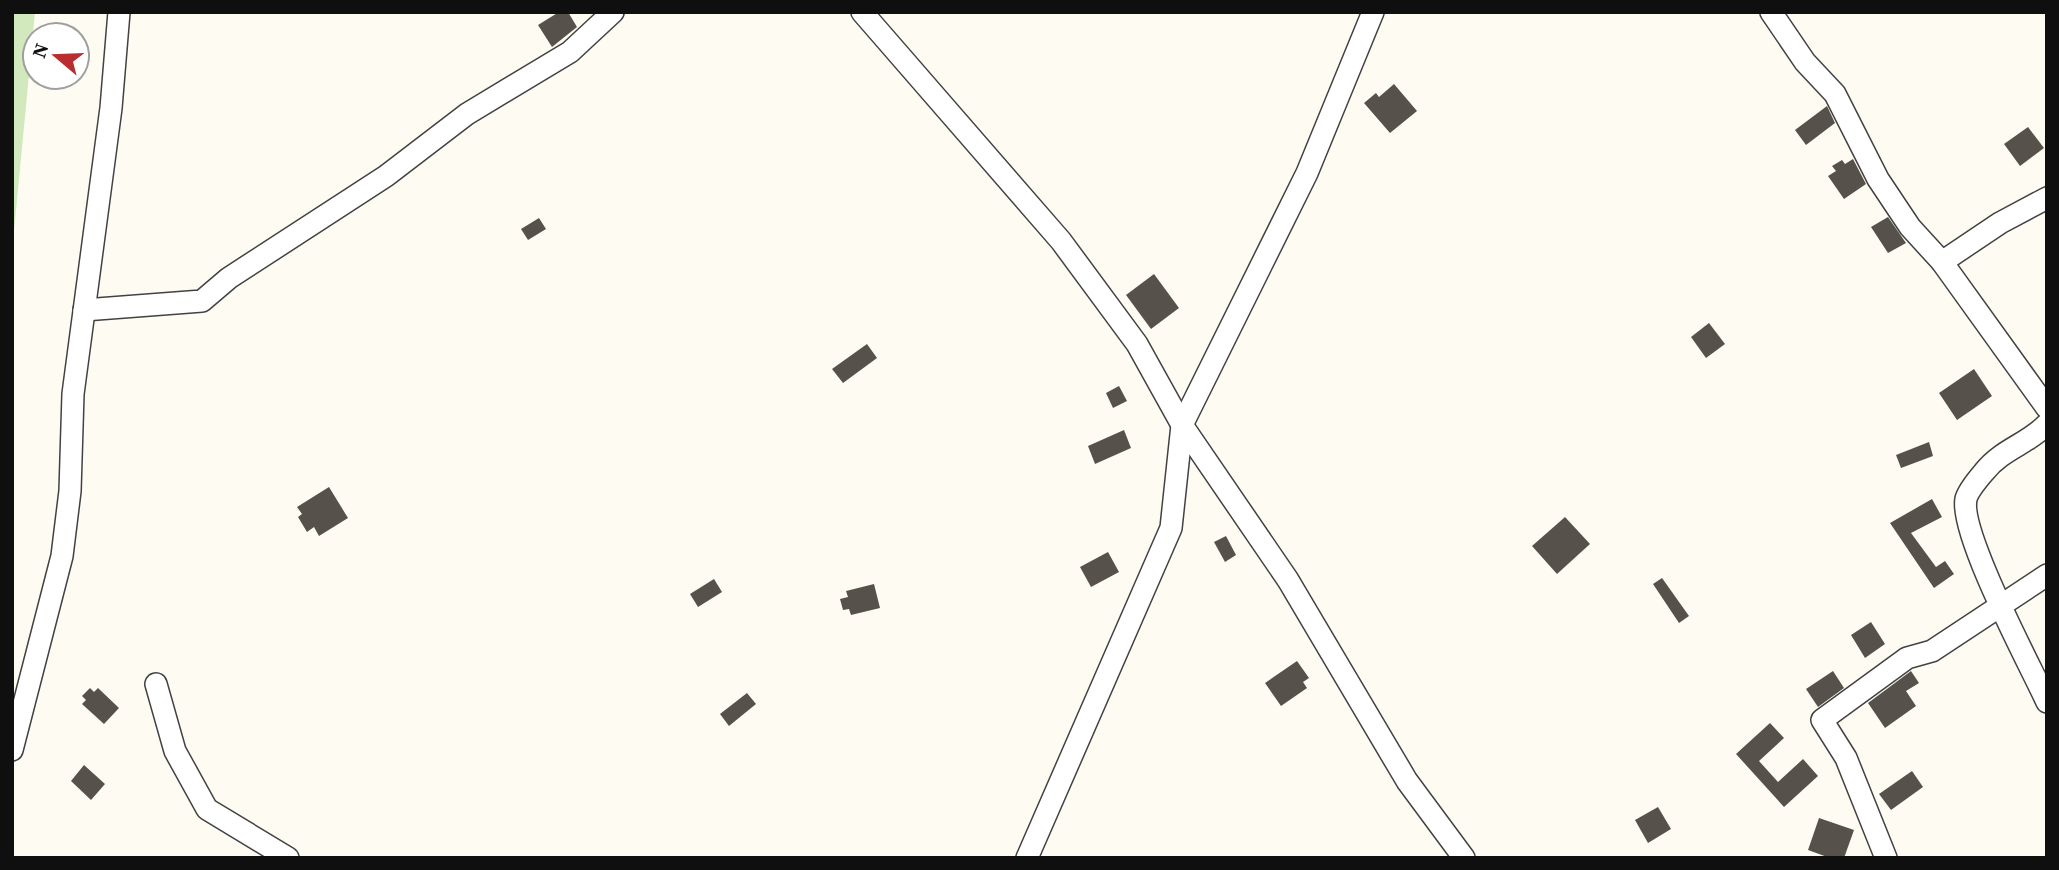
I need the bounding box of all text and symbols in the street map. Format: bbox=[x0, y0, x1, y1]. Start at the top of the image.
north arrow bbox=[21, 21, 91, 91]
text: N bbox=[25, 40, 55, 61]

